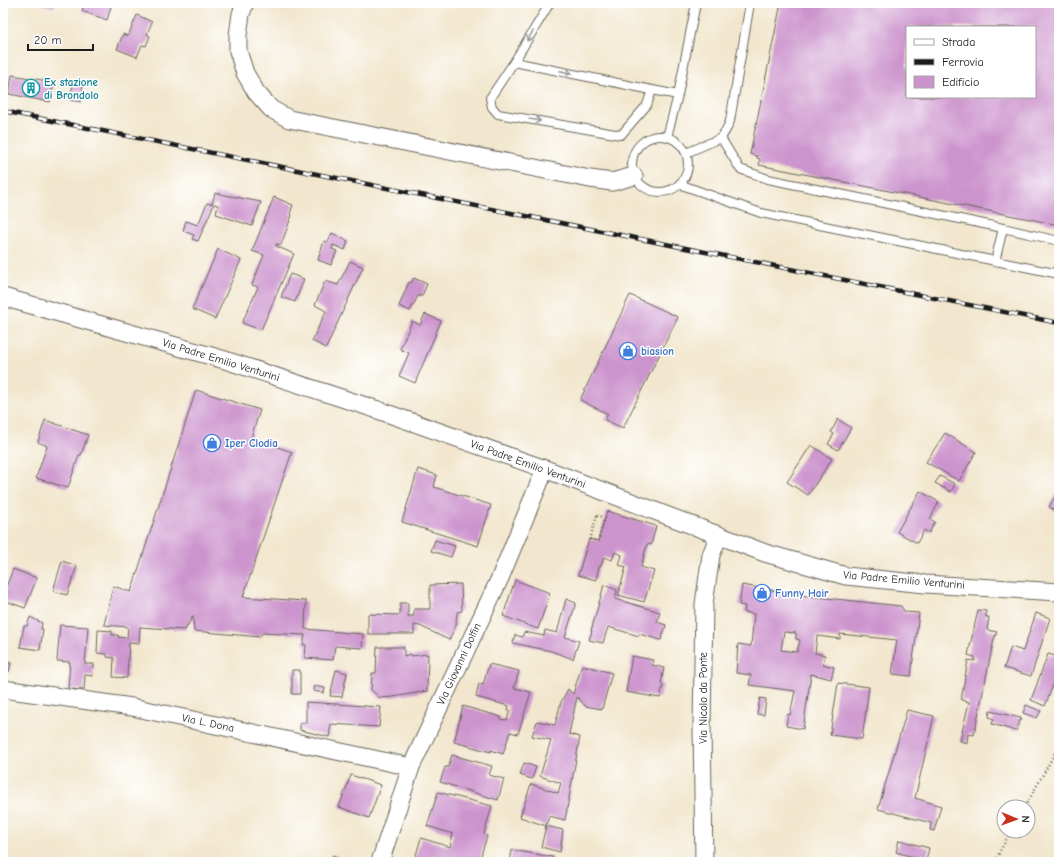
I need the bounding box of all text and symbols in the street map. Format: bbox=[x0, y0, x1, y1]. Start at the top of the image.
scale bar bbox=[28, 26, 93, 52]
legend bbox=[906, 26, 1036, 98]
one-way arrow bbox=[526, 30, 534, 41]
text: 20 m bbox=[34, 33, 62, 47]
text: Strada bbox=[942, 35, 975, 49]
text: Ferrovia bbox=[942, 55, 984, 69]
one-way arrow bbox=[559, 69, 572, 77]
text: Edificio bbox=[942, 75, 979, 89]
place label: Ex stazione di Brondolo bbox=[44, 76, 99, 102]
building icon: Ex stazione di Brondolo bbox=[21, 78, 41, 98]
one-way arrow bbox=[528, 116, 541, 124]
street label: Via Padre Emilio Venturini bbox=[161, 336, 281, 384]
shop icon: biasion bbox=[618, 341, 638, 361]
place label: biasion bbox=[641, 345, 674, 358]
shop icon: Iper Clodia bbox=[202, 433, 222, 453]
place label: Iper Clodia bbox=[225, 437, 278, 450]
street label: Via Padre Emilio Venturini bbox=[468, 437, 588, 491]
street label: Via Padre Emilio Venturini bbox=[843, 568, 965, 592]
shop icon: Funny Hair bbox=[752, 583, 772, 603]
place label: Funny Hair bbox=[775, 587, 829, 600]
street label: Via Giovanni Dolfin bbox=[434, 621, 484, 707]
street label: Via Nicolo da Ponte bbox=[697, 652, 710, 744]
street label: Via L. Dona bbox=[181, 711, 235, 735]
north arrow bbox=[996, 799, 1036, 839]
text: N bbox=[1019, 815, 1032, 823]

